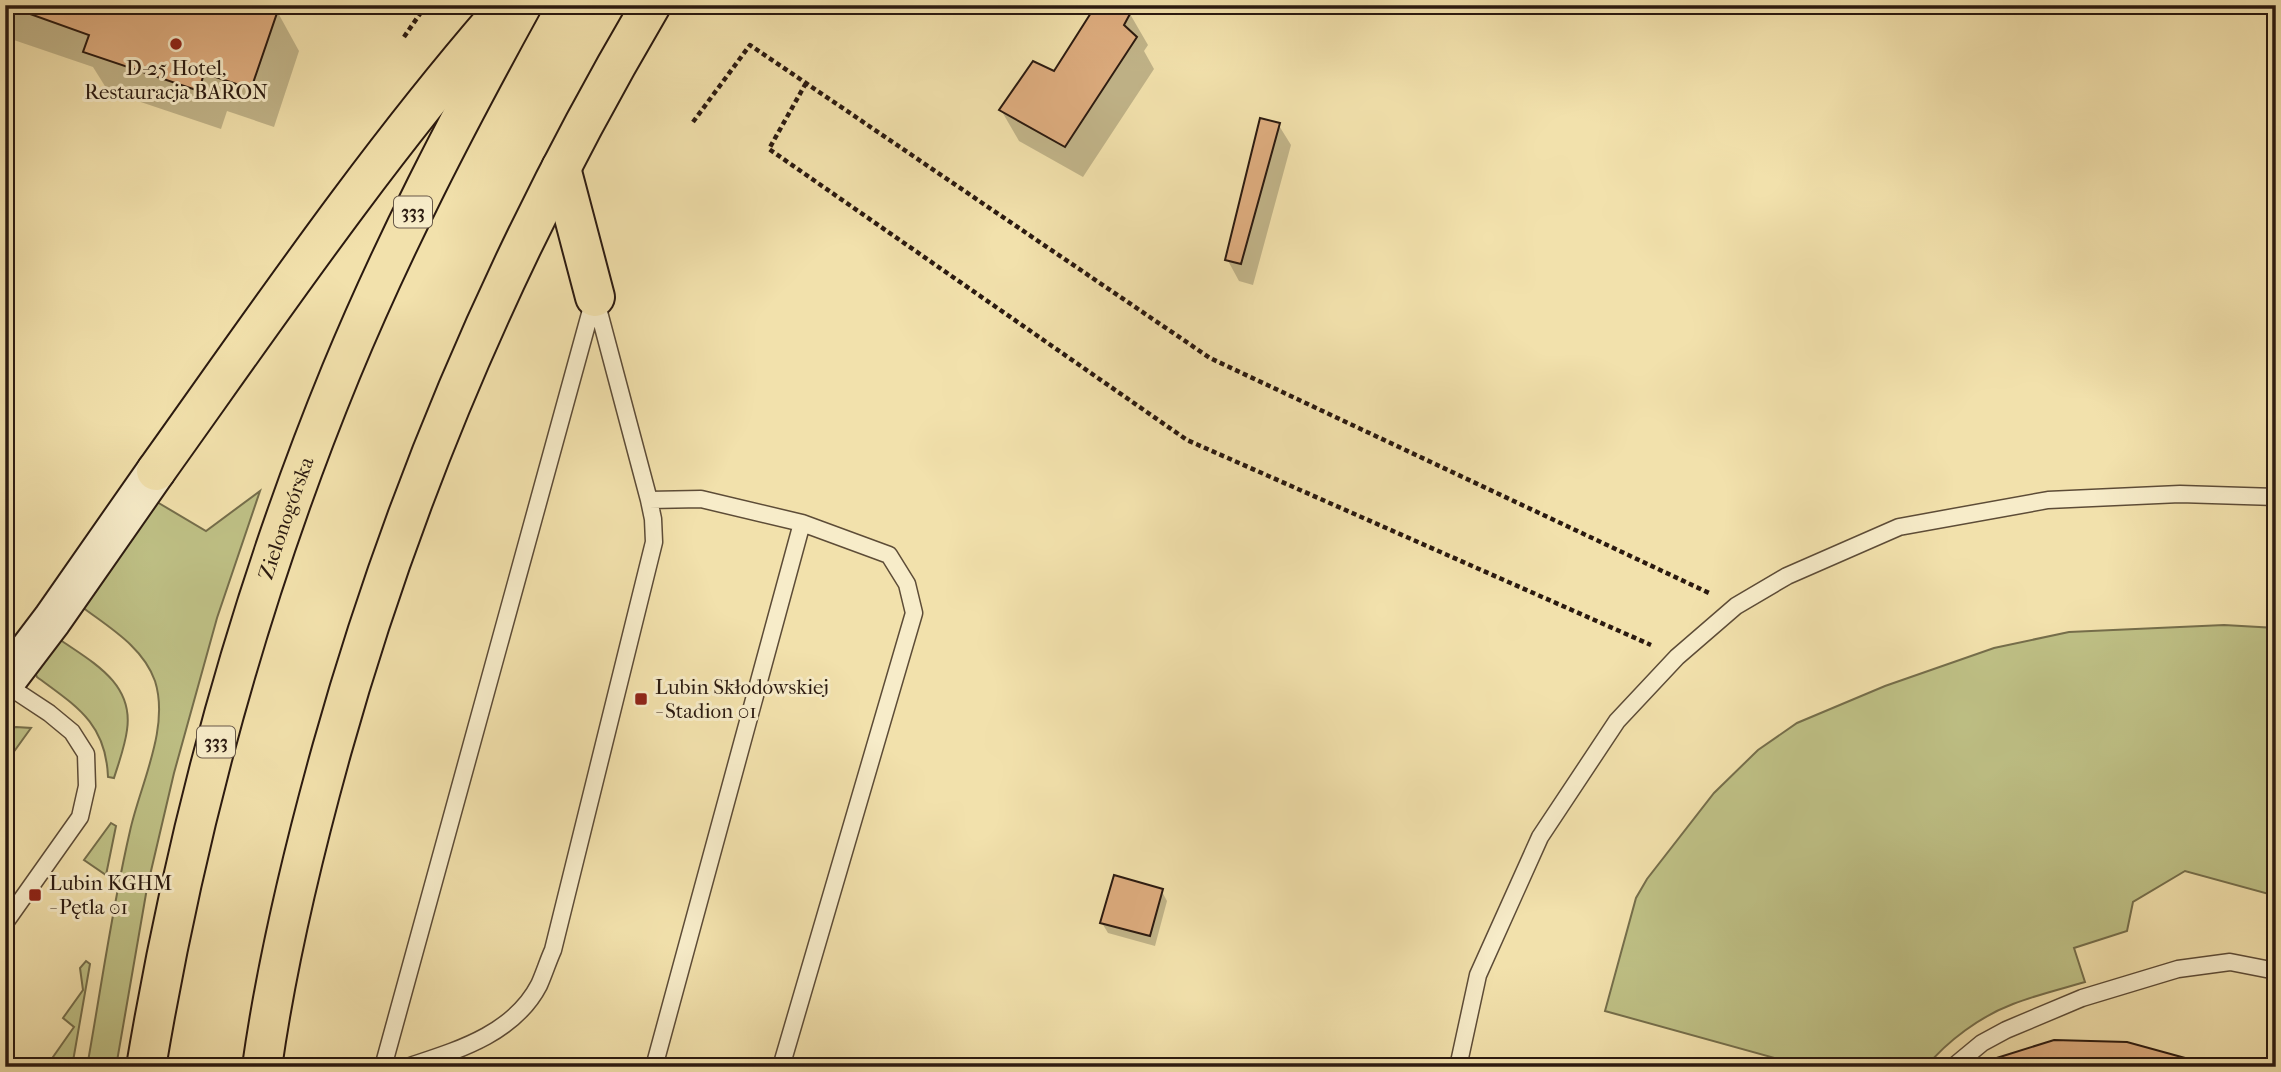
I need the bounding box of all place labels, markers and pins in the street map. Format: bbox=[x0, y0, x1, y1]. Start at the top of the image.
marker: D-25 Hotel, Restauracja BARON bbox=[168, 36, 184, 52]
place label: D-25 Hotel, Restauracja BARON bbox=[84, 56, 268, 104]
place label: Lubin Skłodowskiej - Stadion 01 bbox=[655, 675, 829, 723]
marker: Lubin Skłodowskiej - Stadion 01 bbox=[633, 691, 649, 707]
place label: Lubin KGHM - Pętla 01 bbox=[49, 871, 172, 919]
marker: Lubin KGHM - Pętla 01 bbox=[27, 887, 43, 903]

